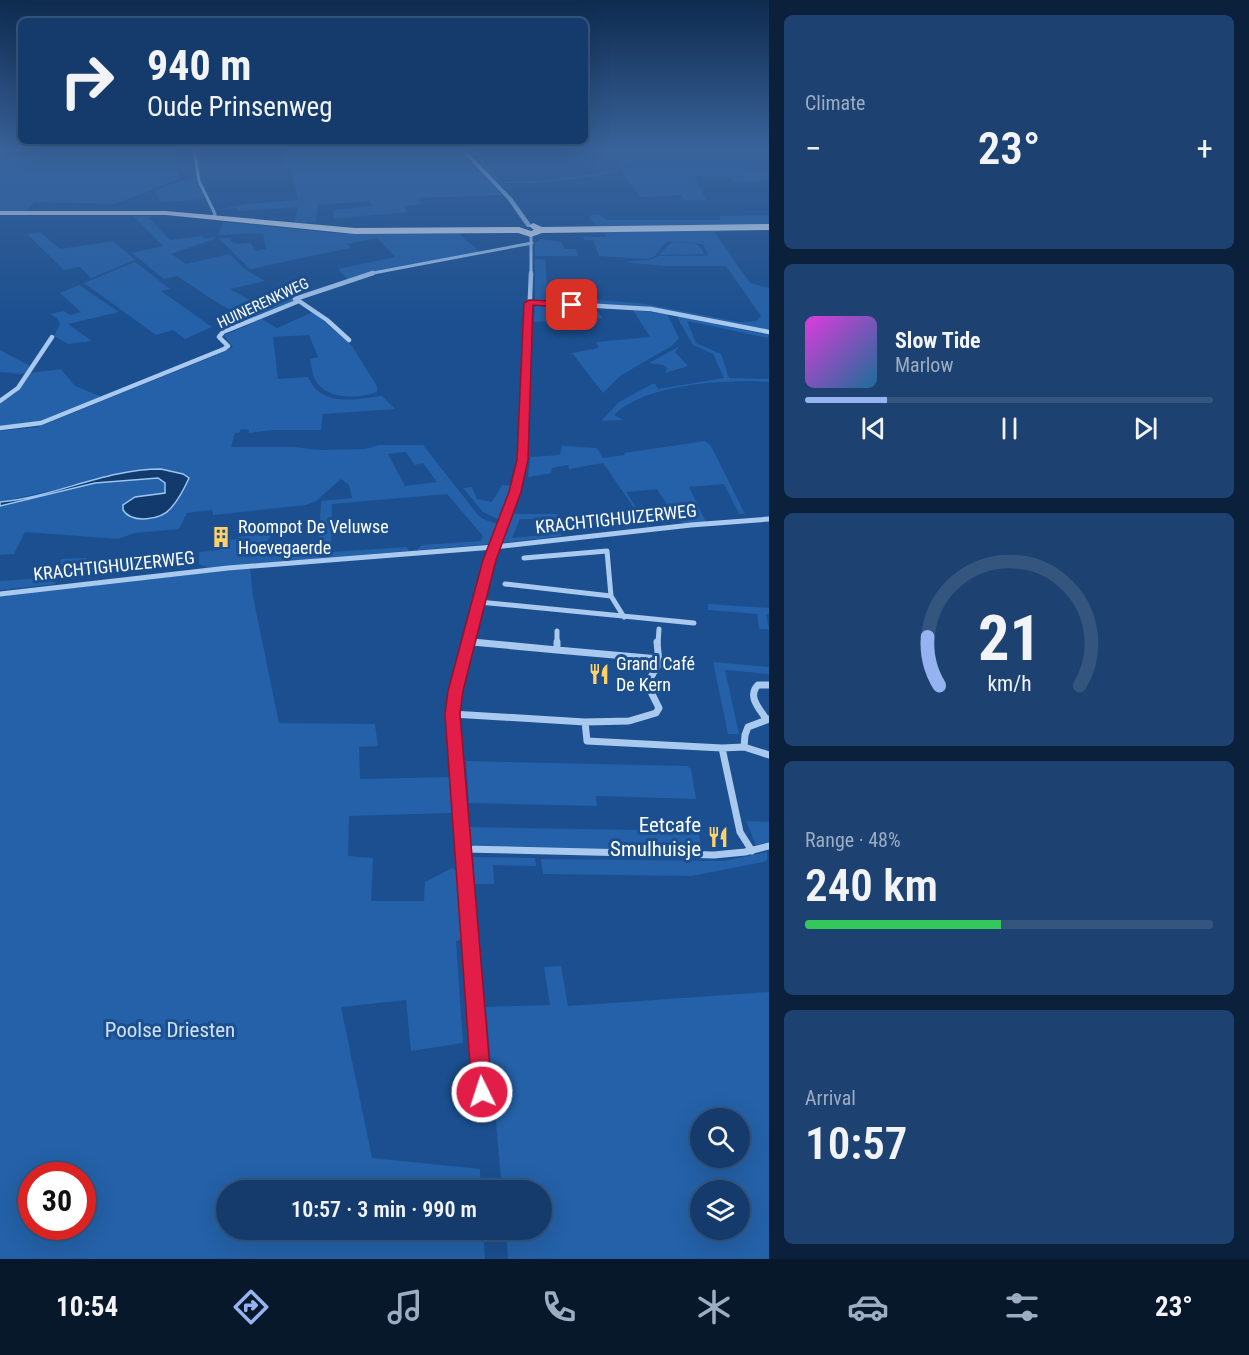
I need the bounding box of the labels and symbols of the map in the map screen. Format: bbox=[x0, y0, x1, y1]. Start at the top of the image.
street label: HUINERENKWEG bbox=[214, 274, 312, 332]
pin bbox=[546, 279, 597, 330]
street label: KRACHTIGHUIZERWEG bbox=[534, 500, 698, 537]
place label: Roompot De Veluwse Hoevegaerde bbox=[238, 516, 389, 558]
building icon: Roompot De Veluwse Hoevegaerde bbox=[209, 525, 233, 549]
street label: KRACHTIGHUIZERWEG bbox=[32, 547, 196, 584]
place label: Grand Café De Kern bbox=[616, 653, 695, 695]
restaurant icon: Grand Café De Kern bbox=[587, 662, 611, 686]
place label: Eetcafe Smulhuisje bbox=[610, 813, 701, 861]
restaurant icon: Eetcafe Smulhuisje bbox=[706, 825, 730, 849]
park label: Poolse Driesten bbox=[105, 1018, 235, 1042]
position arrow bbox=[450, 1060, 514, 1124]
speed limit sign: 30 bbox=[18, 1162, 96, 1240]

